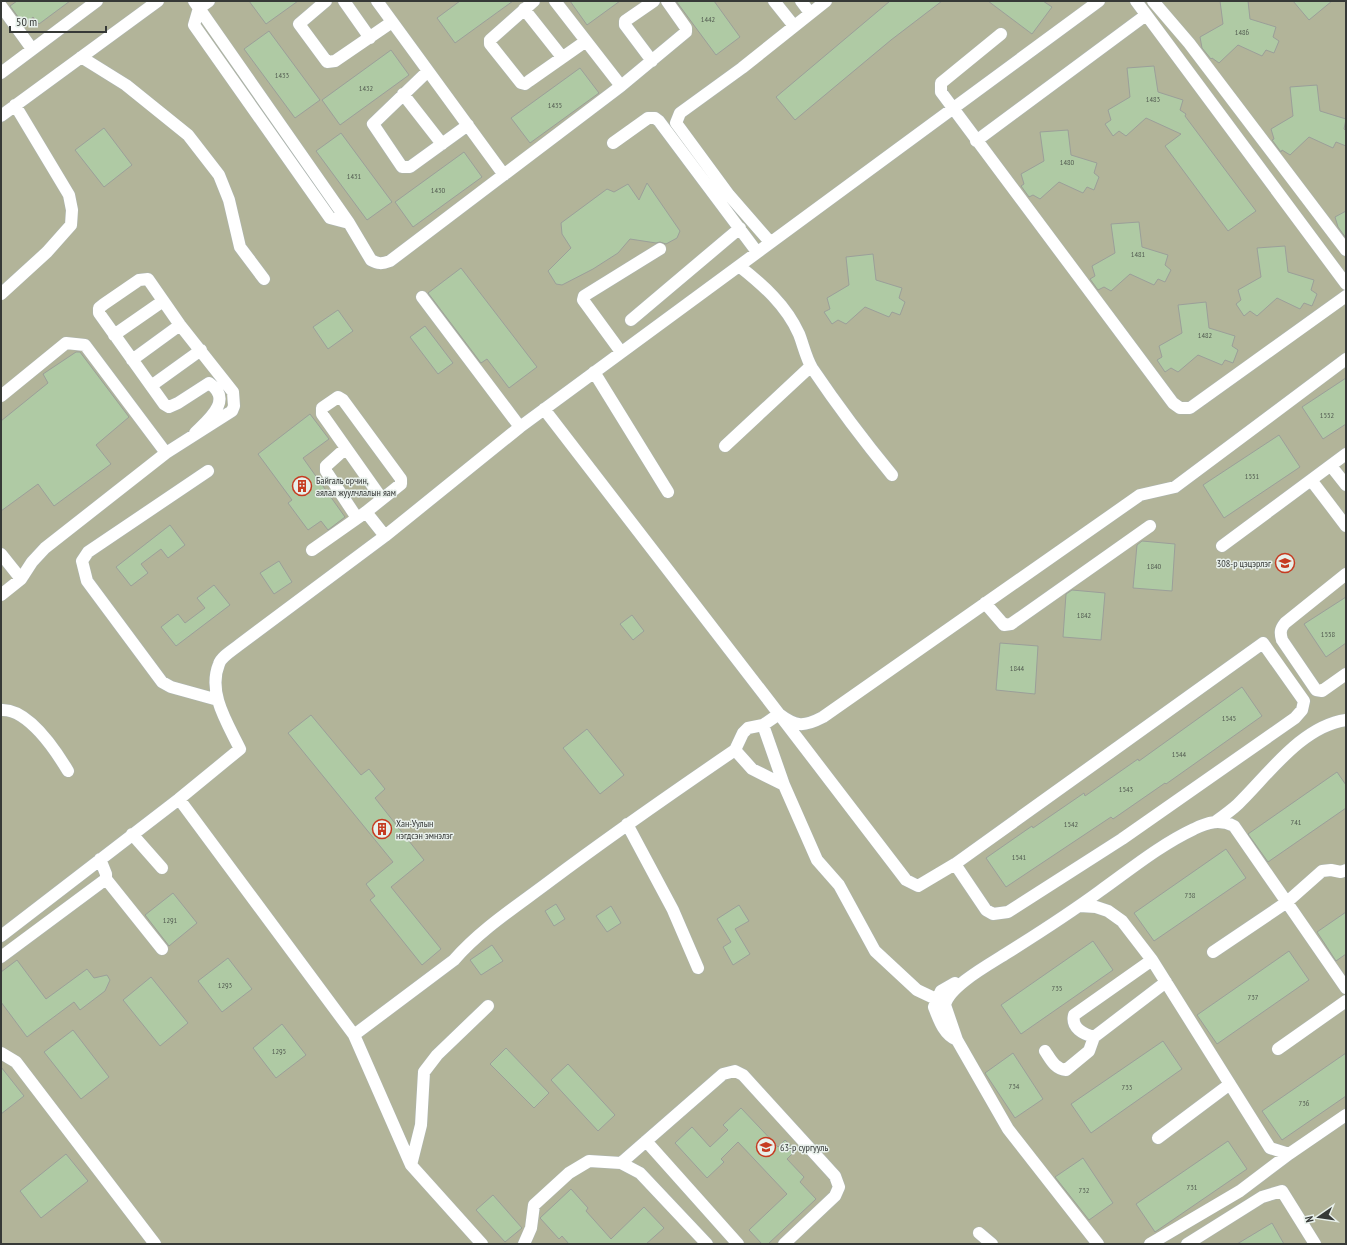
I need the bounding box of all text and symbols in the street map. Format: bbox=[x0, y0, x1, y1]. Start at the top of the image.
scale bar bbox=[10, 8, 106, 34]
text: 50 m bbox=[16, 14, 37, 29]
house number: 1442 bbox=[701, 14, 716, 24]
house number: 1486 bbox=[1235, 27, 1250, 37]
house number: 1433 bbox=[275, 70, 290, 80]
house number: 1432 bbox=[359, 83, 374, 93]
house number: 1483 bbox=[1146, 94, 1161, 104]
house number: 1435 bbox=[548, 100, 562, 110]
house number: 1480 bbox=[1060, 157, 1075, 167]
house number: 1431 bbox=[347, 171, 362, 181]
house number: 1430 bbox=[431, 185, 446, 195]
house number: 1481 bbox=[1131, 249, 1146, 259]
house number: 1482 bbox=[1198, 330, 1213, 340]
house number: 1552 bbox=[1320, 410, 1335, 420]
house number: 1551 bbox=[1245, 471, 1260, 481]
place label: Байгаль орчин, аялал жуулчлалын яам bbox=[316, 474, 396, 499]
building icon: Байгаль орчин, аялал жуулчлалын яам bbox=[291, 475, 313, 497]
school or university icon: 308-р цэцэрлэг bbox=[1274, 552, 1296, 574]
place label: 308-р цэцэрлэг bbox=[1217, 557, 1271, 570]
house number: 1840 bbox=[1147, 561, 1162, 571]
house number: 1842 bbox=[1077, 610, 1092, 620]
house number: 1558 bbox=[1321, 629, 1336, 639]
house number: 1844 bbox=[1010, 663, 1025, 673]
house number: 1545 bbox=[1222, 713, 1236, 723]
house number: 1544 bbox=[1172, 749, 1187, 759]
house number: 1543 bbox=[1119, 784, 1134, 794]
place label: Хан-Уулын нэгдсэн эмнэлэг bbox=[396, 817, 453, 842]
house number: 741 bbox=[1291, 817, 1302, 827]
building icon: Хан-Уулын нэгдсэн эмнэлэг bbox=[371, 818, 393, 840]
house number: 1542 bbox=[1064, 819, 1079, 829]
house number: 1541 bbox=[1012, 852, 1027, 862]
house number: 738 bbox=[1185, 890, 1196, 900]
house number: 1291 bbox=[163, 915, 178, 925]
house number: 1293 bbox=[218, 980, 233, 990]
house number: 735 bbox=[1052, 983, 1062, 993]
house number: 737 bbox=[1248, 992, 1259, 1002]
house number: 1295 bbox=[272, 1046, 286, 1056]
house number: 734 bbox=[1009, 1081, 1020, 1091]
house number: 733 bbox=[1122, 1082, 1133, 1092]
house number: 736 bbox=[1299, 1098, 1310, 1108]
school or university icon: 63-р сургууль bbox=[755, 1136, 777, 1158]
place label: 63-р сургууль bbox=[780, 1141, 828, 1154]
house number: 731 bbox=[1187, 1182, 1198, 1192]
house number: 732 bbox=[1079, 1185, 1090, 1195]
north arrow bbox=[1299, 1197, 1339, 1237]
text: N bbox=[1302, 1215, 1317, 1224]

